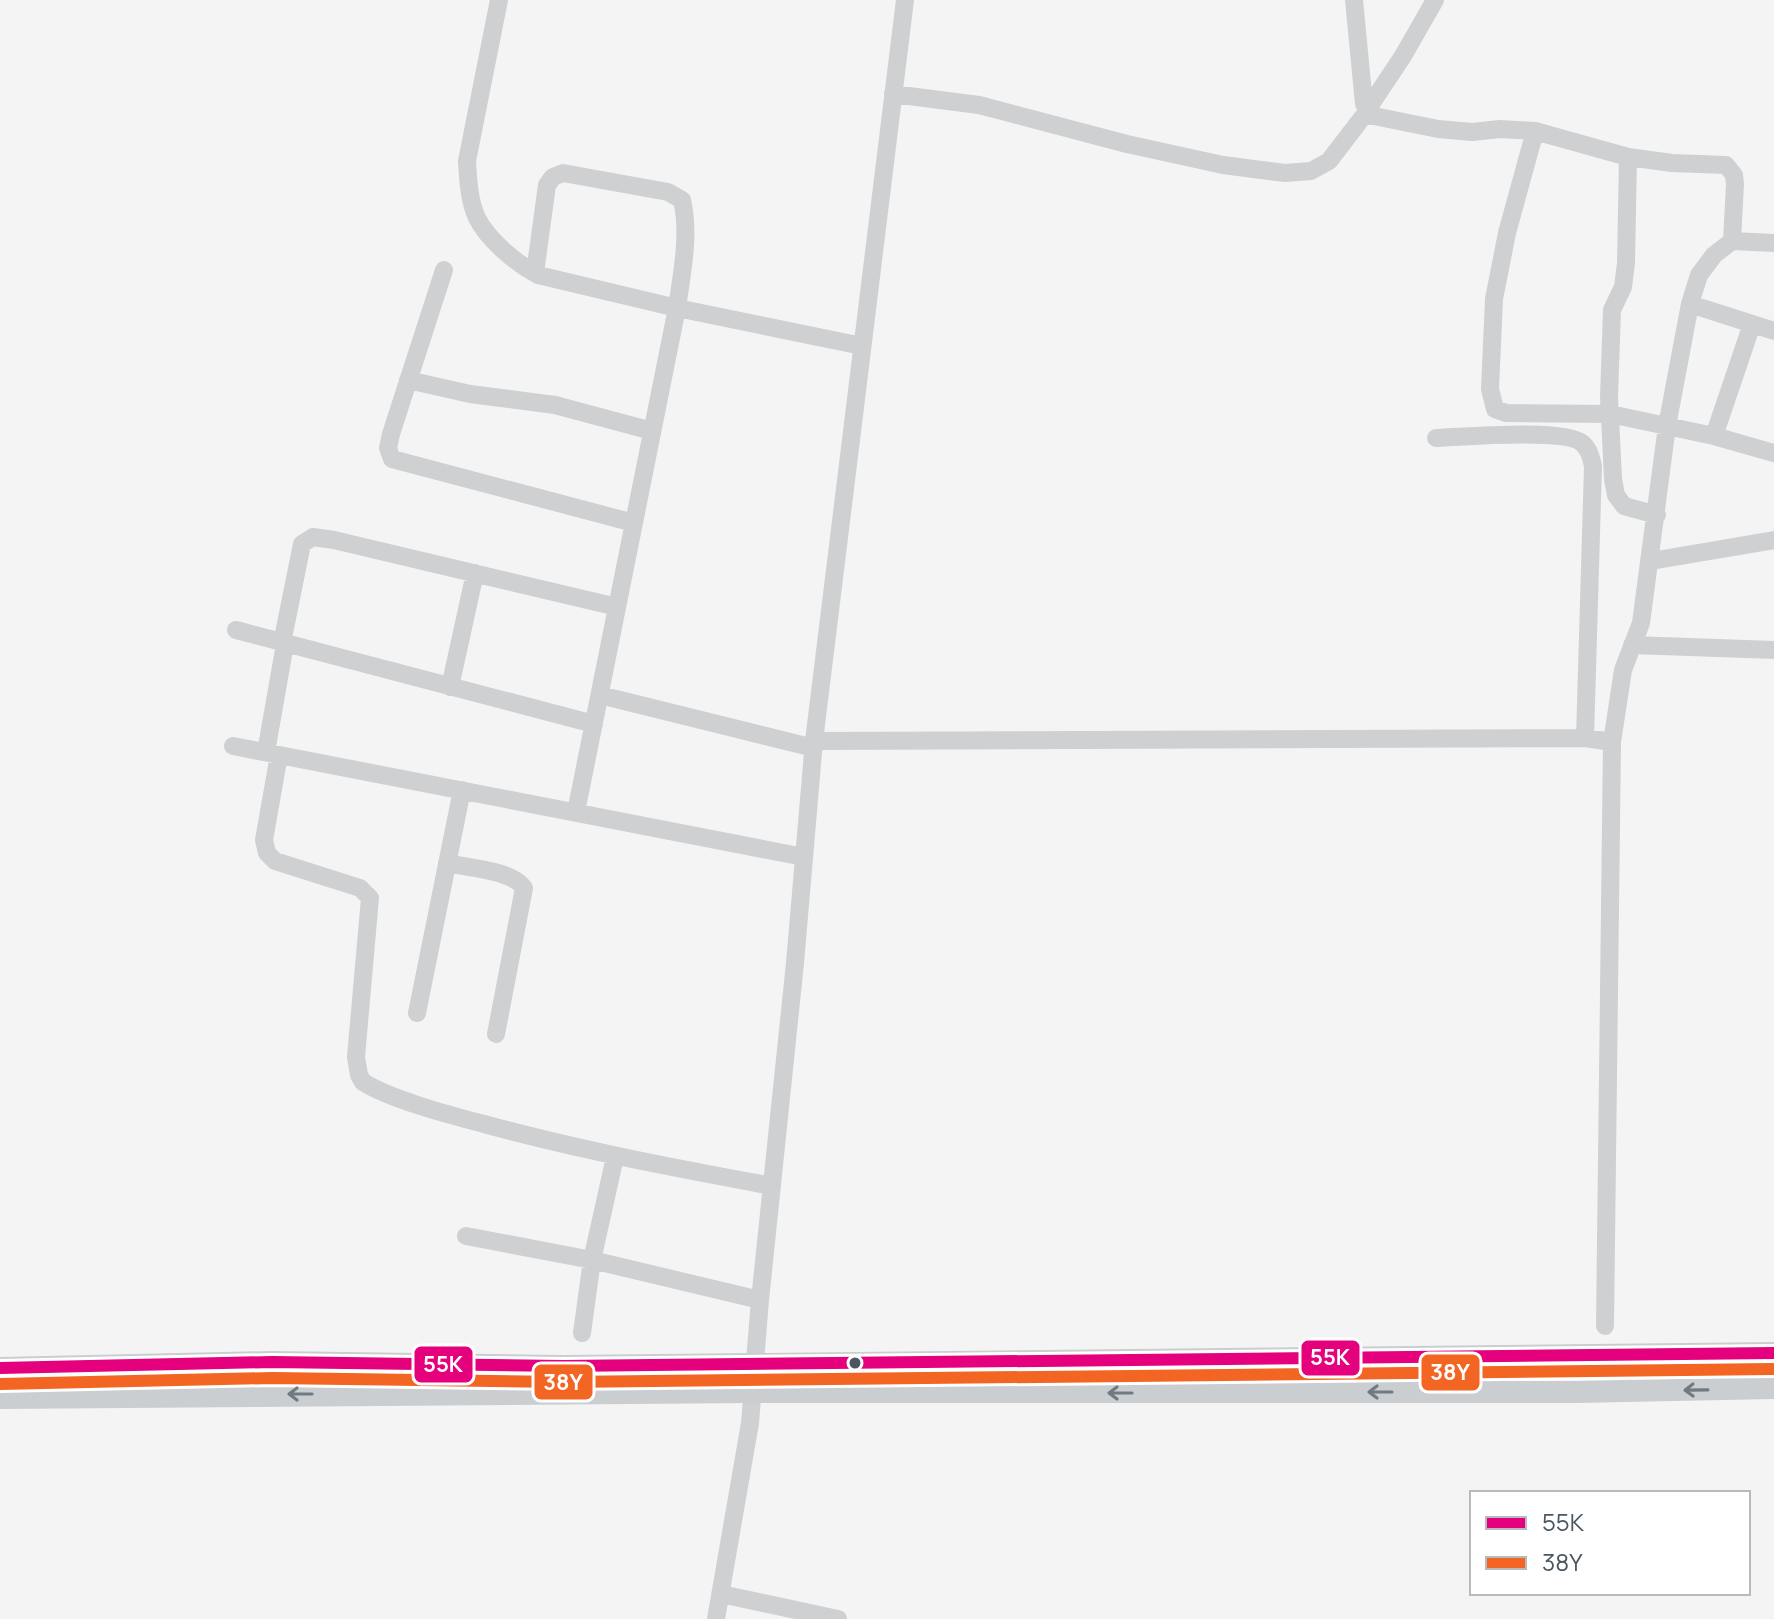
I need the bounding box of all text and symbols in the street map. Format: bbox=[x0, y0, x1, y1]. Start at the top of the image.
line badge: 55K bbox=[1300, 1339, 1361, 1377]
text: 55K bbox=[1310, 1342, 1351, 1372]
line badge: 55K bbox=[413, 1345, 474, 1384]
text: 55K bbox=[423, 1349, 464, 1379]
line badge: 38Y bbox=[1420, 1353, 1481, 1392]
unlabelled marker bbox=[847, 1355, 863, 1371]
text: 38Y bbox=[1430, 1357, 1470, 1387]
line badge: 38Y bbox=[533, 1363, 594, 1401]
text: 38Y bbox=[543, 1367, 583, 1397]
one-way arrow bbox=[1683, 1382, 1710, 1397]
one-way arrow bbox=[1367, 1384, 1394, 1400]
one-way arrow bbox=[1107, 1385, 1134, 1401]
one-way arrow bbox=[287, 1386, 314, 1402]
legend bbox=[1470, 1491, 1750, 1595]
text: 55K bbox=[1542, 1505, 1585, 1538]
text: 38Y bbox=[1542, 1545, 1583, 1578]

